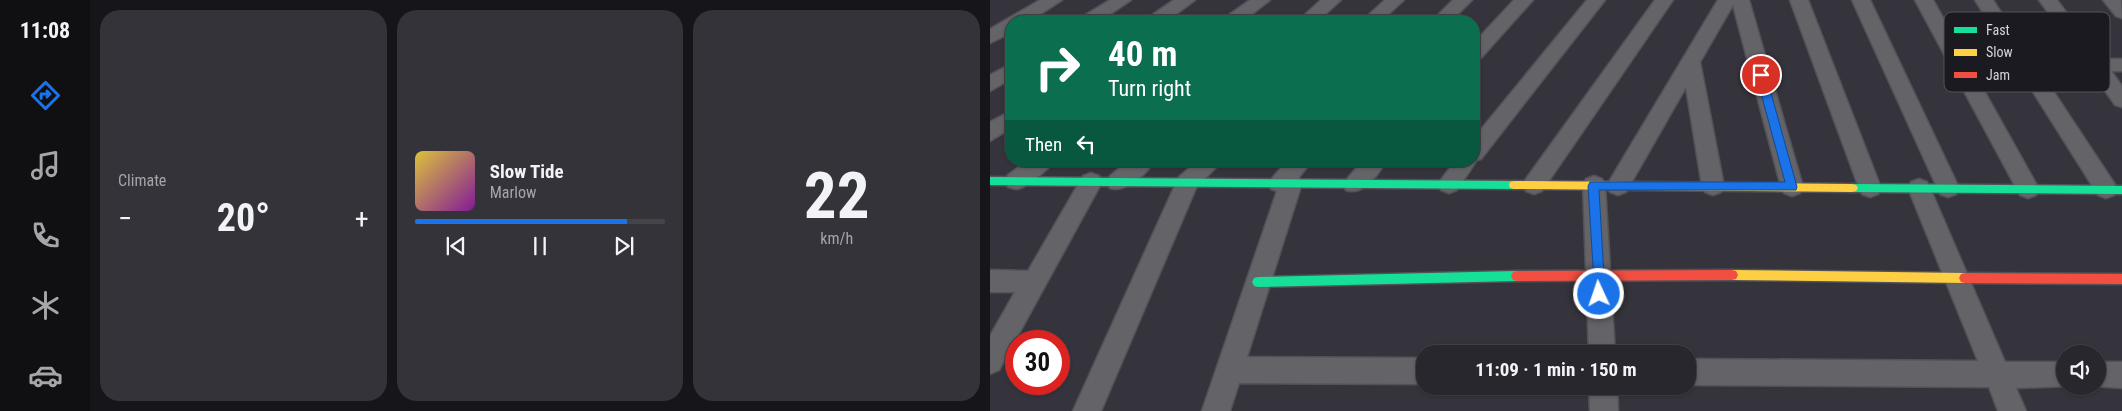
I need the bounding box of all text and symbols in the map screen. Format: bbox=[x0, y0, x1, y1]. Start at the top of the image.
legend bbox=[1944, 12, 2110, 92]
text: 11:08 bbox=[20, 18, 70, 43]
text: Fast bbox=[1986, 22, 2010, 38]
text: 40 m bbox=[1108, 34, 1177, 75]
icon: right bbox=[1025, 35, 1090, 100]
text: Slow bbox=[1986, 44, 2013, 60]
pin bbox=[1740, 54, 1782, 96]
icon: arrive bbox=[1747, 61, 1775, 89]
text: Jam bbox=[1986, 67, 2010, 83]
text: Turn right bbox=[1108, 76, 1191, 101]
icon: directions bbox=[28, 78, 63, 113]
icon: left bbox=[1072, 130, 1100, 158]
text: Then bbox=[1025, 133, 1062, 156]
icon: music bbox=[28, 148, 63, 183]
text: 22 bbox=[804, 158, 870, 234]
text: Slow Tide bbox=[490, 160, 564, 183]
text: Climate bbox=[118, 171, 166, 190]
text: Marlow bbox=[490, 183, 536, 202]
text: 20° bbox=[217, 196, 270, 240]
text: − bbox=[118, 202, 132, 235]
text: + bbox=[355, 202, 369, 235]
icon: phone bbox=[28, 218, 63, 253]
text: km/h bbox=[820, 229, 853, 248]
icon: previous bbox=[442, 232, 470, 260]
icon: pause bbox=[526, 232, 554, 260]
icon: next bbox=[610, 232, 638, 260]
position arrow bbox=[1572, 267, 1624, 319]
icon: climate bbox=[28, 288, 63, 323]
speed limit sign: 30 bbox=[1005, 330, 1070, 395]
map controls bbox=[2056, 345, 2106, 395]
button: sound bbox=[2056, 345, 2106, 395]
icon: car bbox=[28, 358, 63, 393]
text: 11:09 · 1 min · 150 m bbox=[1475, 358, 1637, 381]

